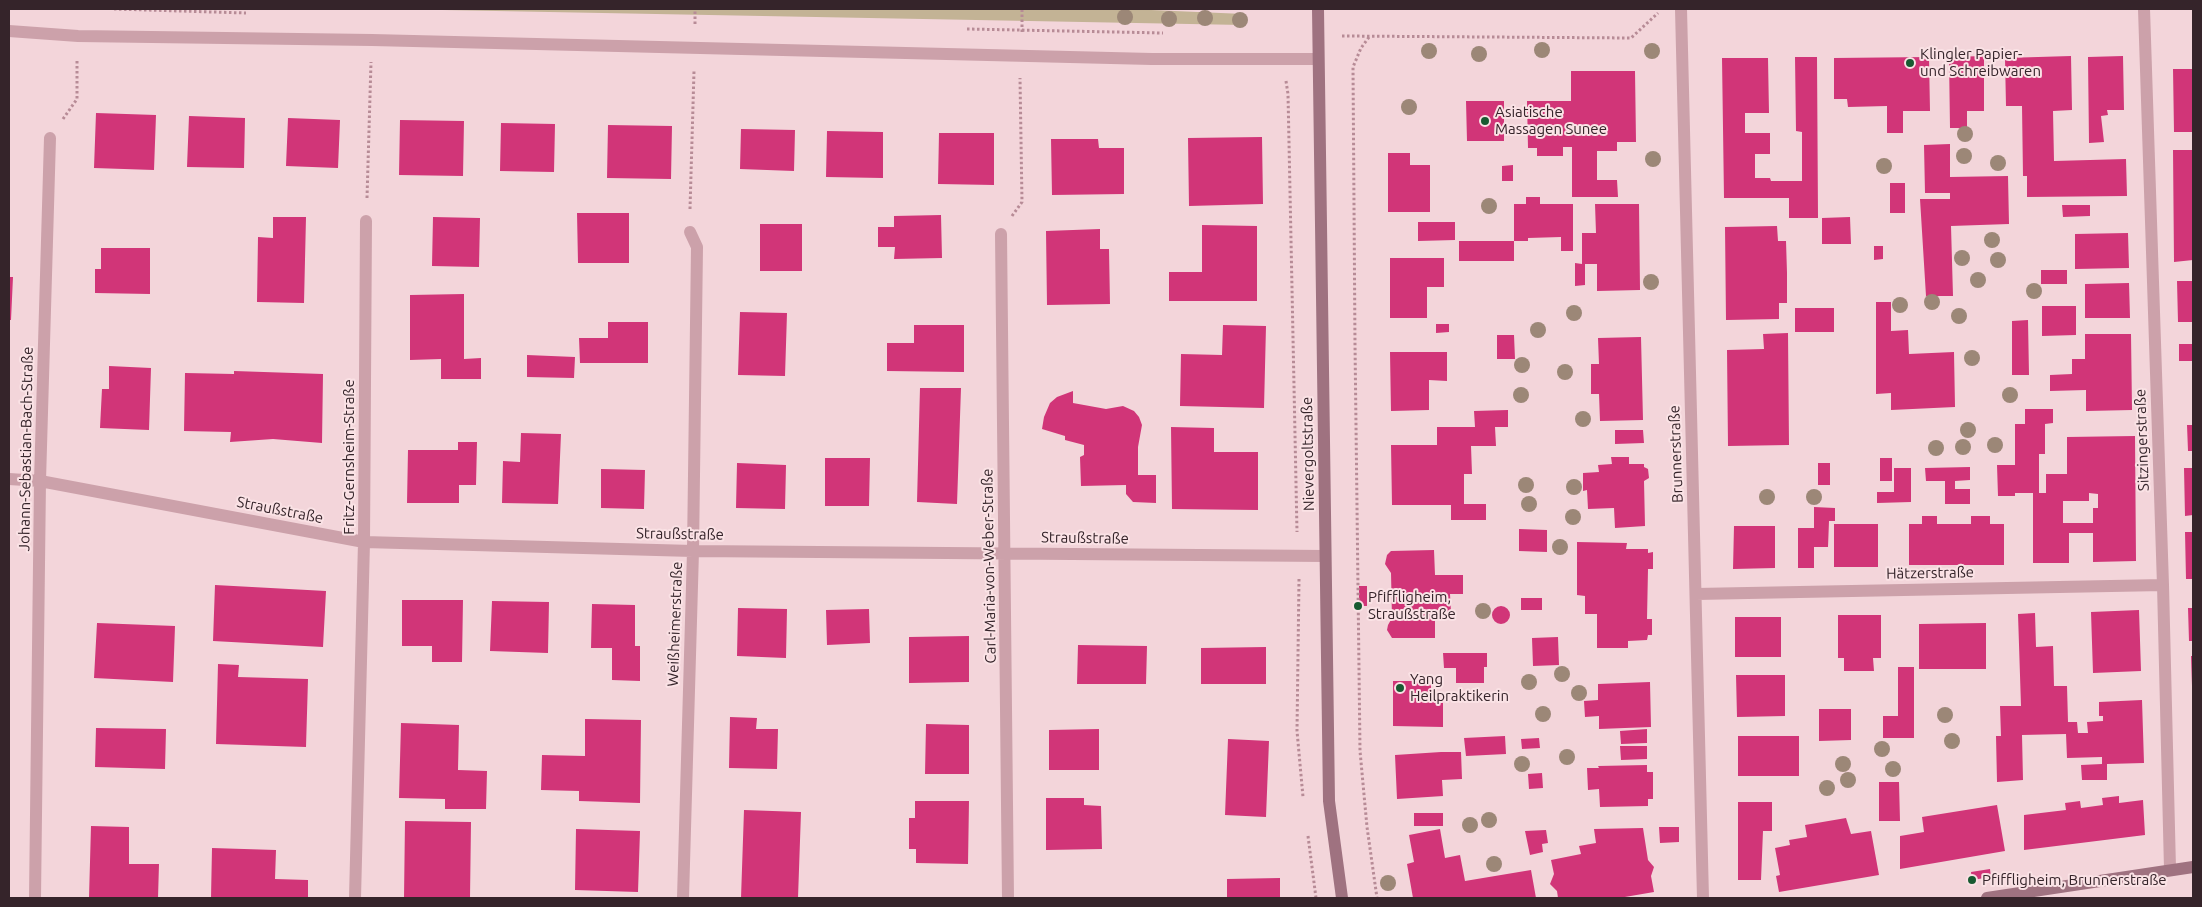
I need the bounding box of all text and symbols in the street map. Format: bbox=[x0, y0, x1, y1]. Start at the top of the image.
place label: Klingler Papier- und Schreibwaren bbox=[1920, 45, 2041, 80]
marker: Klingler Papier- und Schreibwaren bbox=[1904, 57, 1916, 69]
place label: Asiatische Massagen Sunee bbox=[1495, 103, 1607, 138]
marker: Asiatische Massagen Sunee bbox=[1479, 115, 1491, 127]
street label: Johann-Sebastian-Bach-Straße bbox=[15, 346, 37, 552]
street label: Fritz-Gernsheim-Straße bbox=[340, 379, 358, 535]
street label: Sitzingerstraße bbox=[2131, 389, 2153, 491]
street label: Nievergoltstraße bbox=[1298, 397, 1318, 511]
street label: Brunnerstraße bbox=[1665, 405, 1687, 503]
street label: Carl-Maria-von-Weber-Straße bbox=[978, 468, 1000, 664]
street label: Straußstraße bbox=[235, 493, 325, 527]
street label: Straußstraße bbox=[636, 524, 724, 544]
street label: Straußstraße bbox=[1041, 528, 1129, 548]
street label: Weißheimerstraße bbox=[664, 561, 686, 687]
street label: Hätzerstraße bbox=[1886, 563, 1974, 583]
place label: Pfiffligheim, Straußstraße bbox=[1368, 588, 1456, 623]
marker: Pfiffligheim, Straußstraße bbox=[1352, 600, 1364, 612]
place label: Yang Heilpraktikerin bbox=[1410, 670, 1509, 705]
marker: Yang Heilpraktikerin bbox=[1394, 682, 1406, 694]
place label: Pfiffligheim, Brunnerstraße bbox=[1982, 871, 2166, 889]
marker: Pfiffligheim, Brunnerstraße bbox=[1966, 874, 1978, 886]

